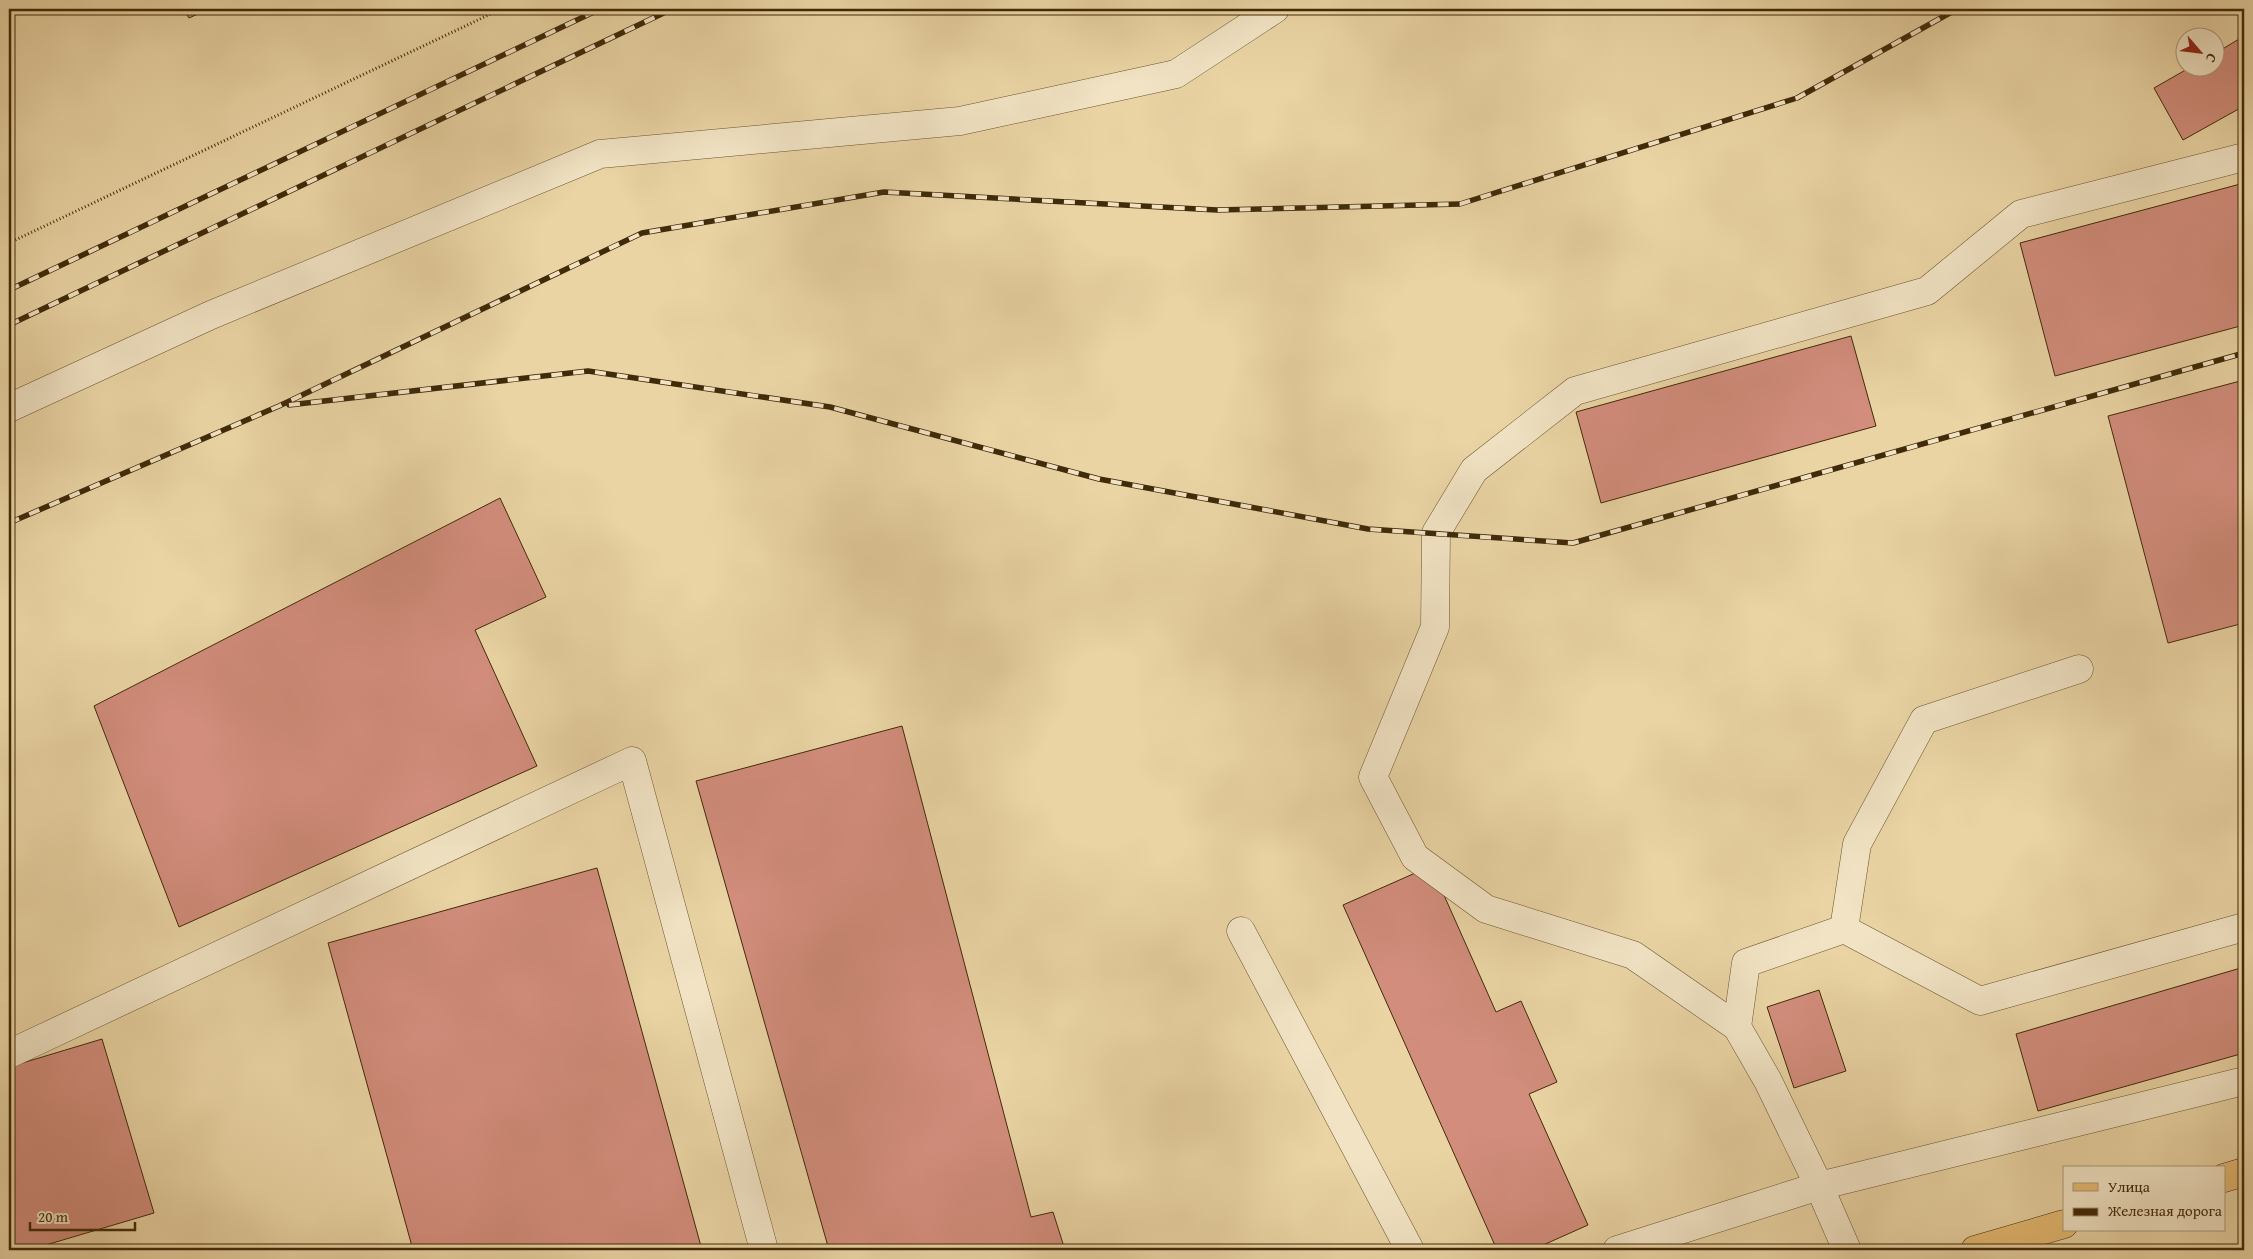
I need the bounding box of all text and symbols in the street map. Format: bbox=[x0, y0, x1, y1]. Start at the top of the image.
north arrow bbox=[2176, 28, 2226, 78]
text: С bbox=[2201, 50, 2222, 66]
legend bbox=[2063, 1166, 2226, 1232]
text: Улица bbox=[2108, 1176, 2151, 1197]
scale bar bbox=[30, 1199, 135, 1231]
text: Железная дорога bbox=[2107, 1200, 2223, 1221]
text: 20 m bbox=[38, 1206, 69, 1227]

